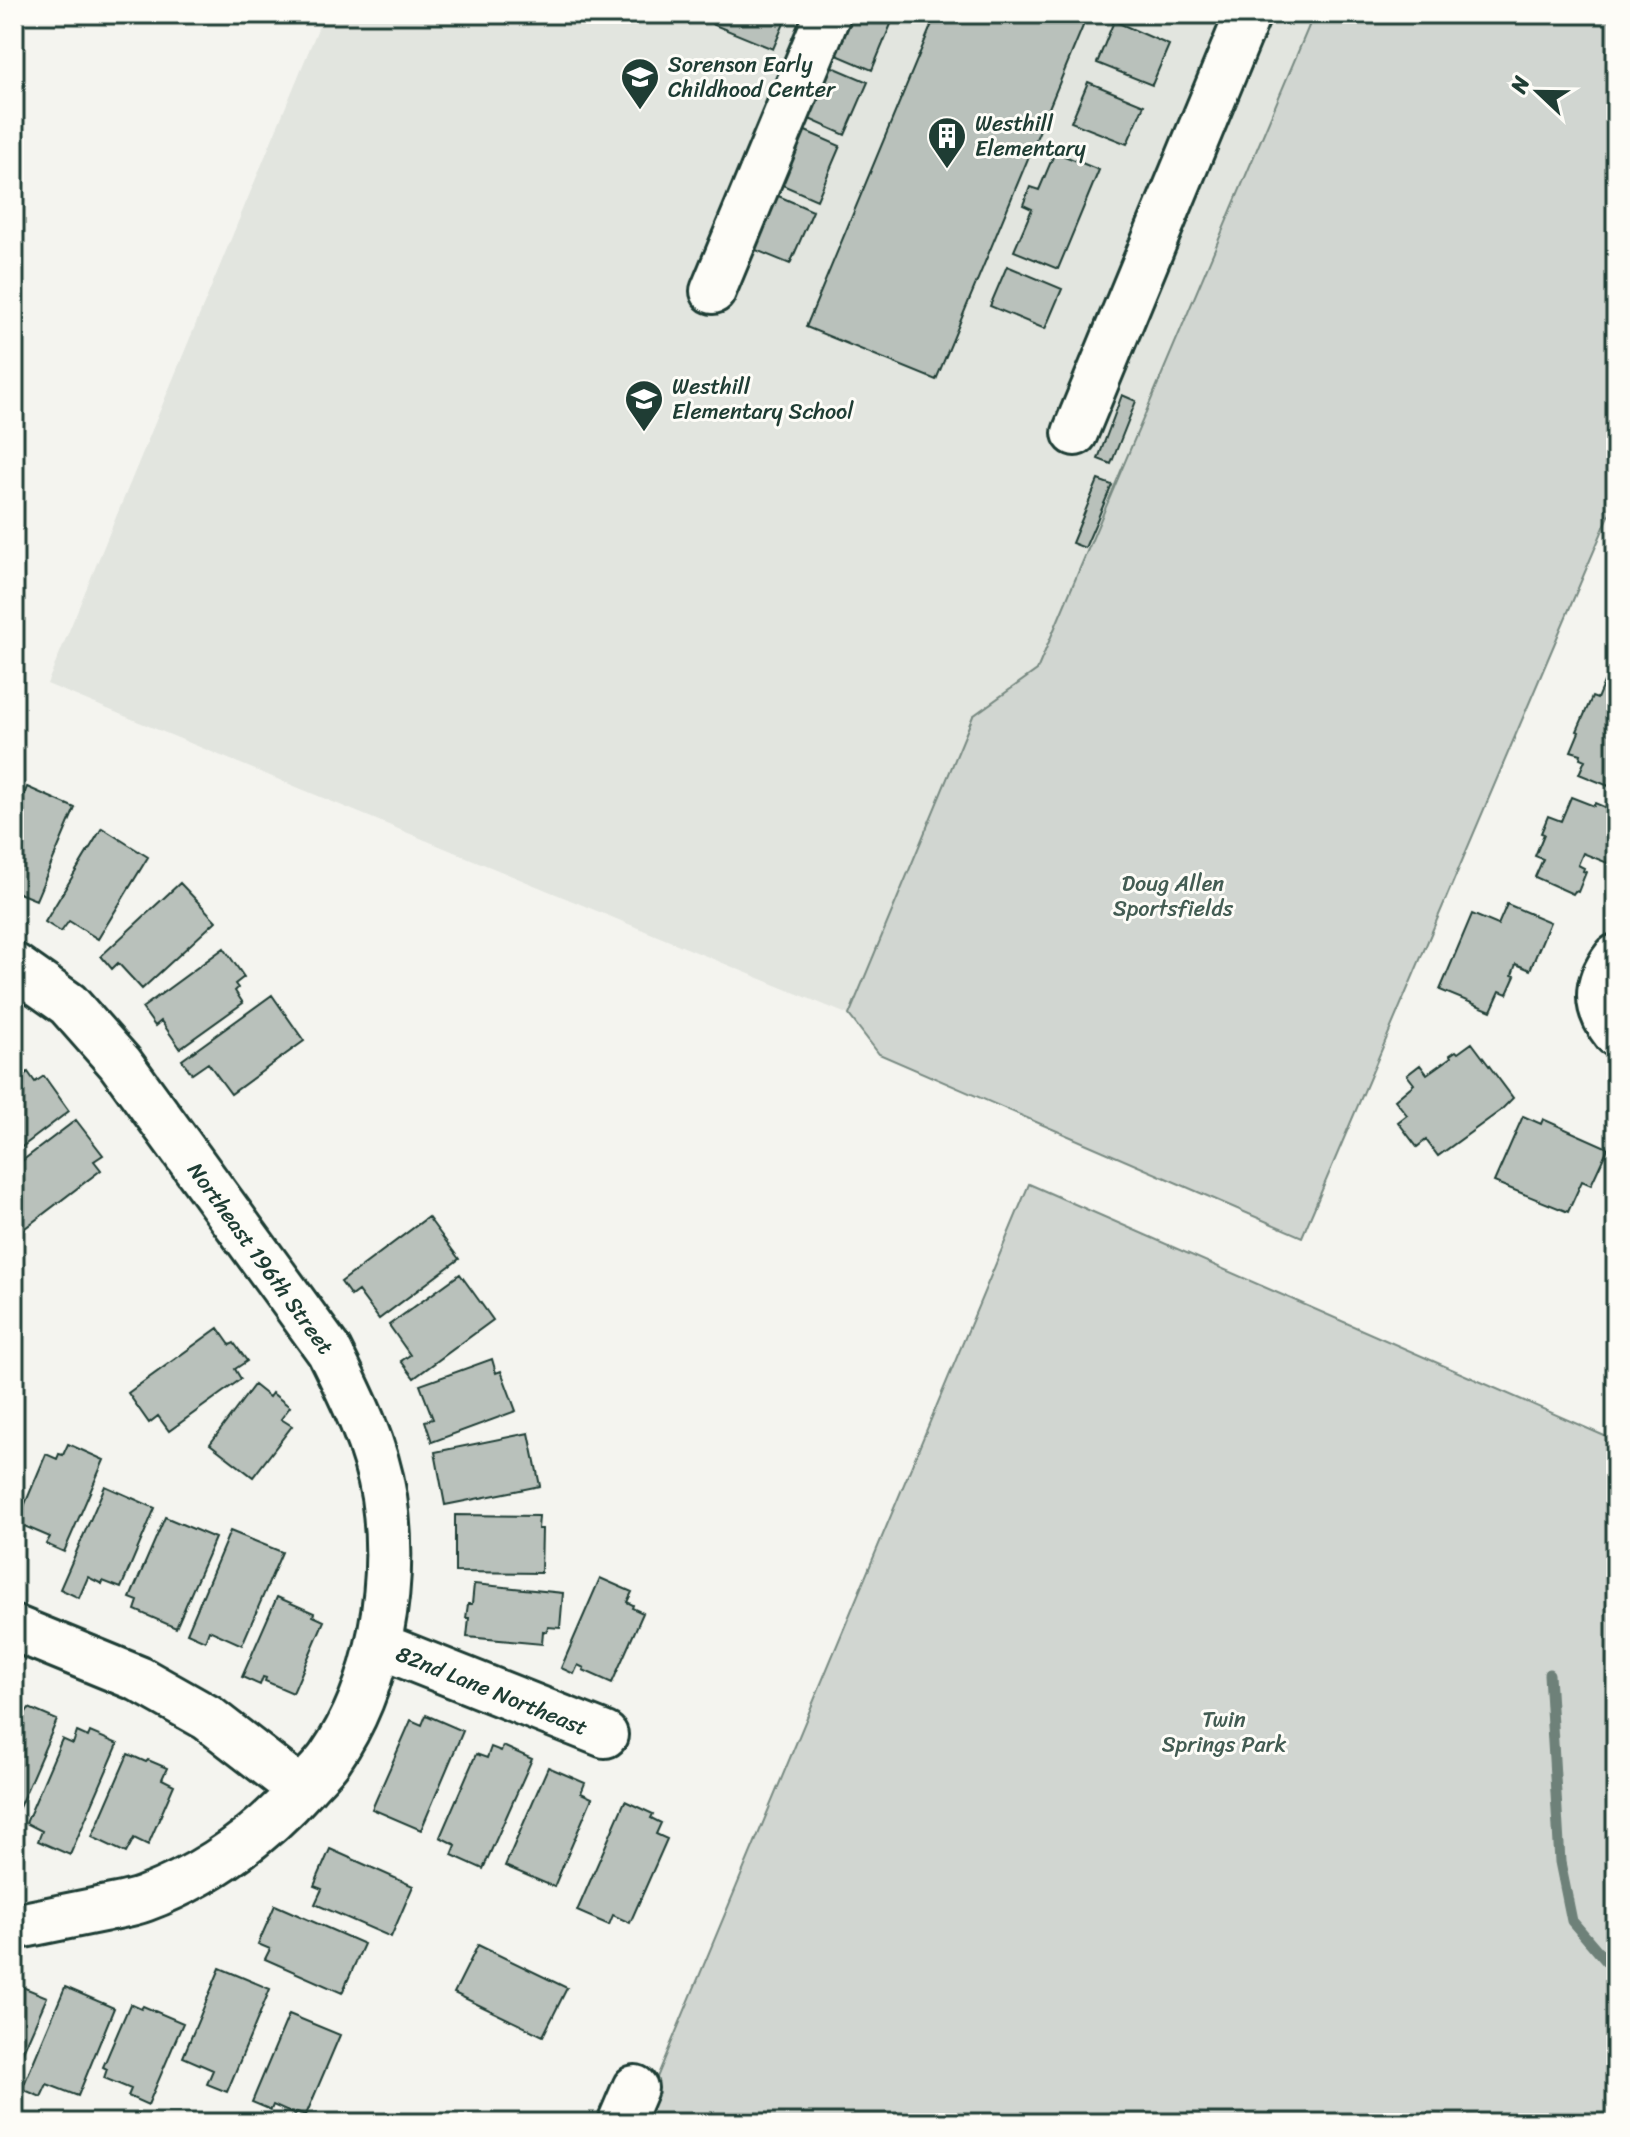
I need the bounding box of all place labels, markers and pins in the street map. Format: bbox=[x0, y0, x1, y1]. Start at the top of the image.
place label: Sorenson Early Childhood Center bbox=[668, 45, 837, 109]
school or university icon: Sorenson Early Childhood Center bbox=[619, 56, 661, 111]
place label: Westhill Elementary bbox=[975, 104, 1087, 168]
building icon: Westhill Elementary bbox=[926, 115, 968, 170]
place label: Westhill Elementary School bbox=[672, 367, 854, 431]
school or university icon: Westhill Elementary School bbox=[623, 378, 665, 433]

